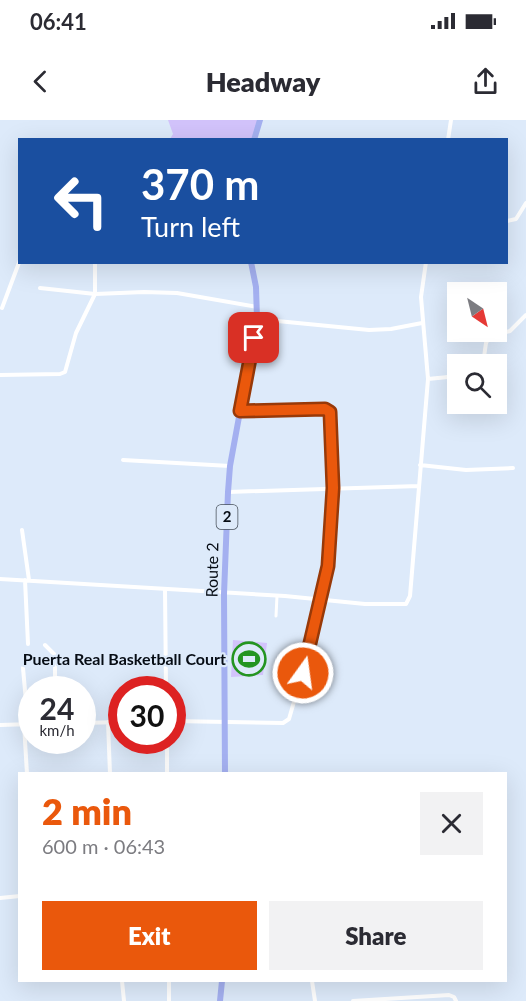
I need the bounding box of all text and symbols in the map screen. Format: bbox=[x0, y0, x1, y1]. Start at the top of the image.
text: 06:41 bbox=[30, 8, 87, 35]
icon: back bbox=[24, 65, 57, 98]
text: Headway bbox=[206, 65, 320, 98]
icon: share bbox=[469, 65, 502, 98]
text: 370 m bbox=[141, 159, 259, 209]
icon: left bbox=[42, 162, 120, 240]
text: Turn left bbox=[141, 210, 240, 243]
north arrow bbox=[447, 282, 507, 342]
map controls bbox=[447, 282, 507, 414]
pin bbox=[228, 312, 279, 363]
icon: arrive bbox=[237, 321, 270, 354]
button: search bbox=[447, 354, 507, 414]
road number: 2 bbox=[216, 505, 238, 529]
street label: Route 2 bbox=[202, 542, 221, 598]
sports icon: Puerta Real Basketball Court bbox=[231, 641, 267, 677]
position arrow bbox=[271, 641, 335, 705]
place label: Puerta Real Basketball Court bbox=[23, 649, 226, 668]
speed limit sign: 30 bbox=[108, 676, 186, 754]
text: 24 bbox=[40, 690, 74, 726]
text: km/h bbox=[39, 721, 75, 739]
text: 2 min bbox=[42, 789, 132, 833]
button: close bbox=[420, 792, 483, 855]
text: 600 m · 06:43 bbox=[42, 834, 165, 858]
button: Exit bbox=[42, 901, 257, 970]
button: Share bbox=[269, 901, 483, 970]

